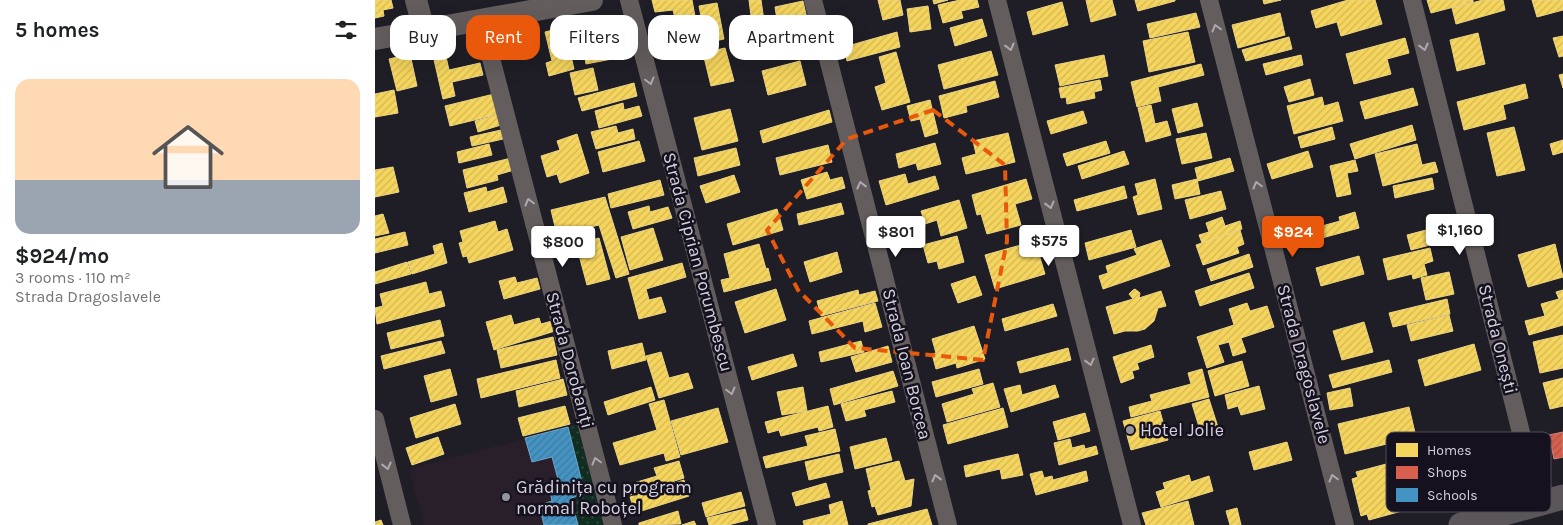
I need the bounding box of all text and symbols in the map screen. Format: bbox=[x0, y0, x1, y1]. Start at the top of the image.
chip: Buy bbox=[390, 15, 456, 60]
chip: Rent bbox=[466, 15, 540, 60]
chip: Filters bbox=[550, 15, 638, 60]
chip: New bbox=[648, 15, 719, 60]
chip: Apartment bbox=[729, 15, 853, 60]
icon: filters bbox=[332, 16, 360, 44]
text: 5 homes bbox=[15, 18, 100, 42]
one-way arrow bbox=[1211, 23, 1222, 32]
one-way arrow bbox=[1004, 43, 1014, 51]
one-way arrow bbox=[1418, 43, 1428, 51]
one-way arrow bbox=[644, 77, 655, 85]
icon: home bbox=[143, 112, 233, 202]
street label: Strada Ciprian Porumbescu bbox=[658, 150, 738, 374]
one-way arrow bbox=[856, 181, 866, 189]
one-way arrow bbox=[1252, 181, 1263, 190]
one-way arrow bbox=[524, 198, 534, 207]
one-way arrow bbox=[1044, 200, 1055, 209]
pin: $1,160 bbox=[1419, 214, 1501, 256]
pin: $801 bbox=[866, 216, 926, 258]
pin: $924 bbox=[1263, 216, 1323, 258]
text: $1,160 bbox=[1437, 220, 1483, 239]
text: $801 bbox=[877, 222, 915, 241]
text: $924 bbox=[1273, 222, 1313, 241]
pin: $575 bbox=[1019, 224, 1079, 267]
pin: $800 bbox=[533, 226, 593, 268]
text: $575 bbox=[1030, 231, 1068, 250]
text: $800 bbox=[542, 232, 584, 251]
text: $924/mo bbox=[15, 244, 109, 268]
text: 3 rooms · 110 m² bbox=[15, 268, 131, 287]
street label: Strada Dragoslavele bbox=[1272, 282, 1336, 446]
street label: Strada Onești bbox=[1474, 282, 1522, 396]
street label: Strada Ioan Borcea bbox=[878, 286, 936, 442]
text: Strada Dragoslavele bbox=[15, 287, 161, 306]
street label: Strada Dorobanți bbox=[541, 289, 599, 431]
one-way arrow bbox=[1084, 358, 1095, 367]
one-way arrow bbox=[726, 386, 736, 394]
place label: Hotel Jolie bbox=[1140, 419, 1224, 441]
marker: Hotel Jolie bbox=[1124, 424, 1136, 436]
legend bbox=[1386, 432, 1551, 512]
text: Homes bbox=[1427, 442, 1472, 459]
one-way arrow bbox=[591, 456, 602, 465]
one-way arrow bbox=[381, 462, 392, 471]
text: Shops bbox=[1427, 464, 1467, 481]
one-way arrow bbox=[931, 473, 942, 482]
one-way arrow bbox=[1328, 473, 1339, 482]
place label: Grădinița cu program normal Roboțel bbox=[516, 476, 692, 519]
text: Schools bbox=[1427, 487, 1478, 504]
marker: Grădinița cu program normal Roboțel bbox=[500, 491, 512, 503]

